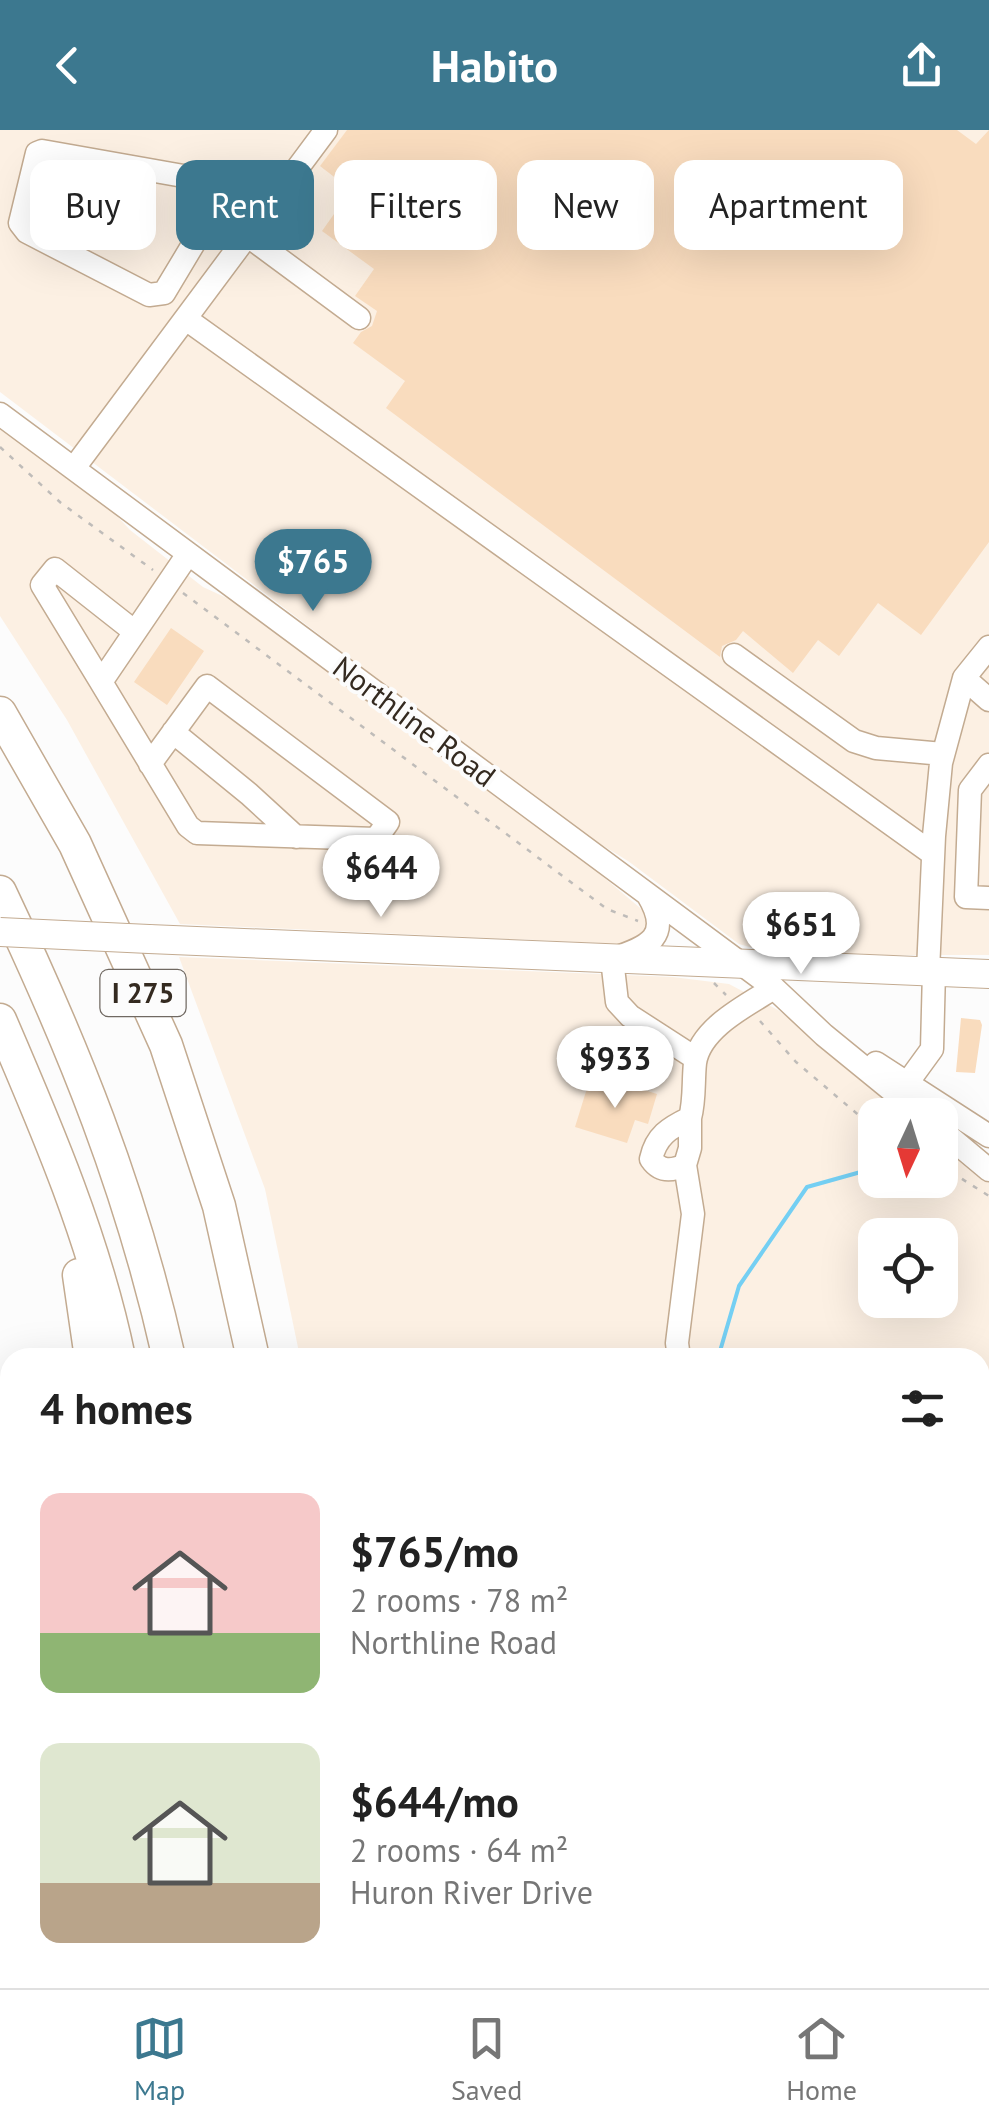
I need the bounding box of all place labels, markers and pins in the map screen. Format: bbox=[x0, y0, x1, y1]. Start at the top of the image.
pin: $765 bbox=[254, 529, 372, 614]
pin: $644 bbox=[322, 835, 440, 920]
pin: $651 bbox=[742, 892, 860, 977]
pin: $933 bbox=[556, 1026, 674, 1111]

